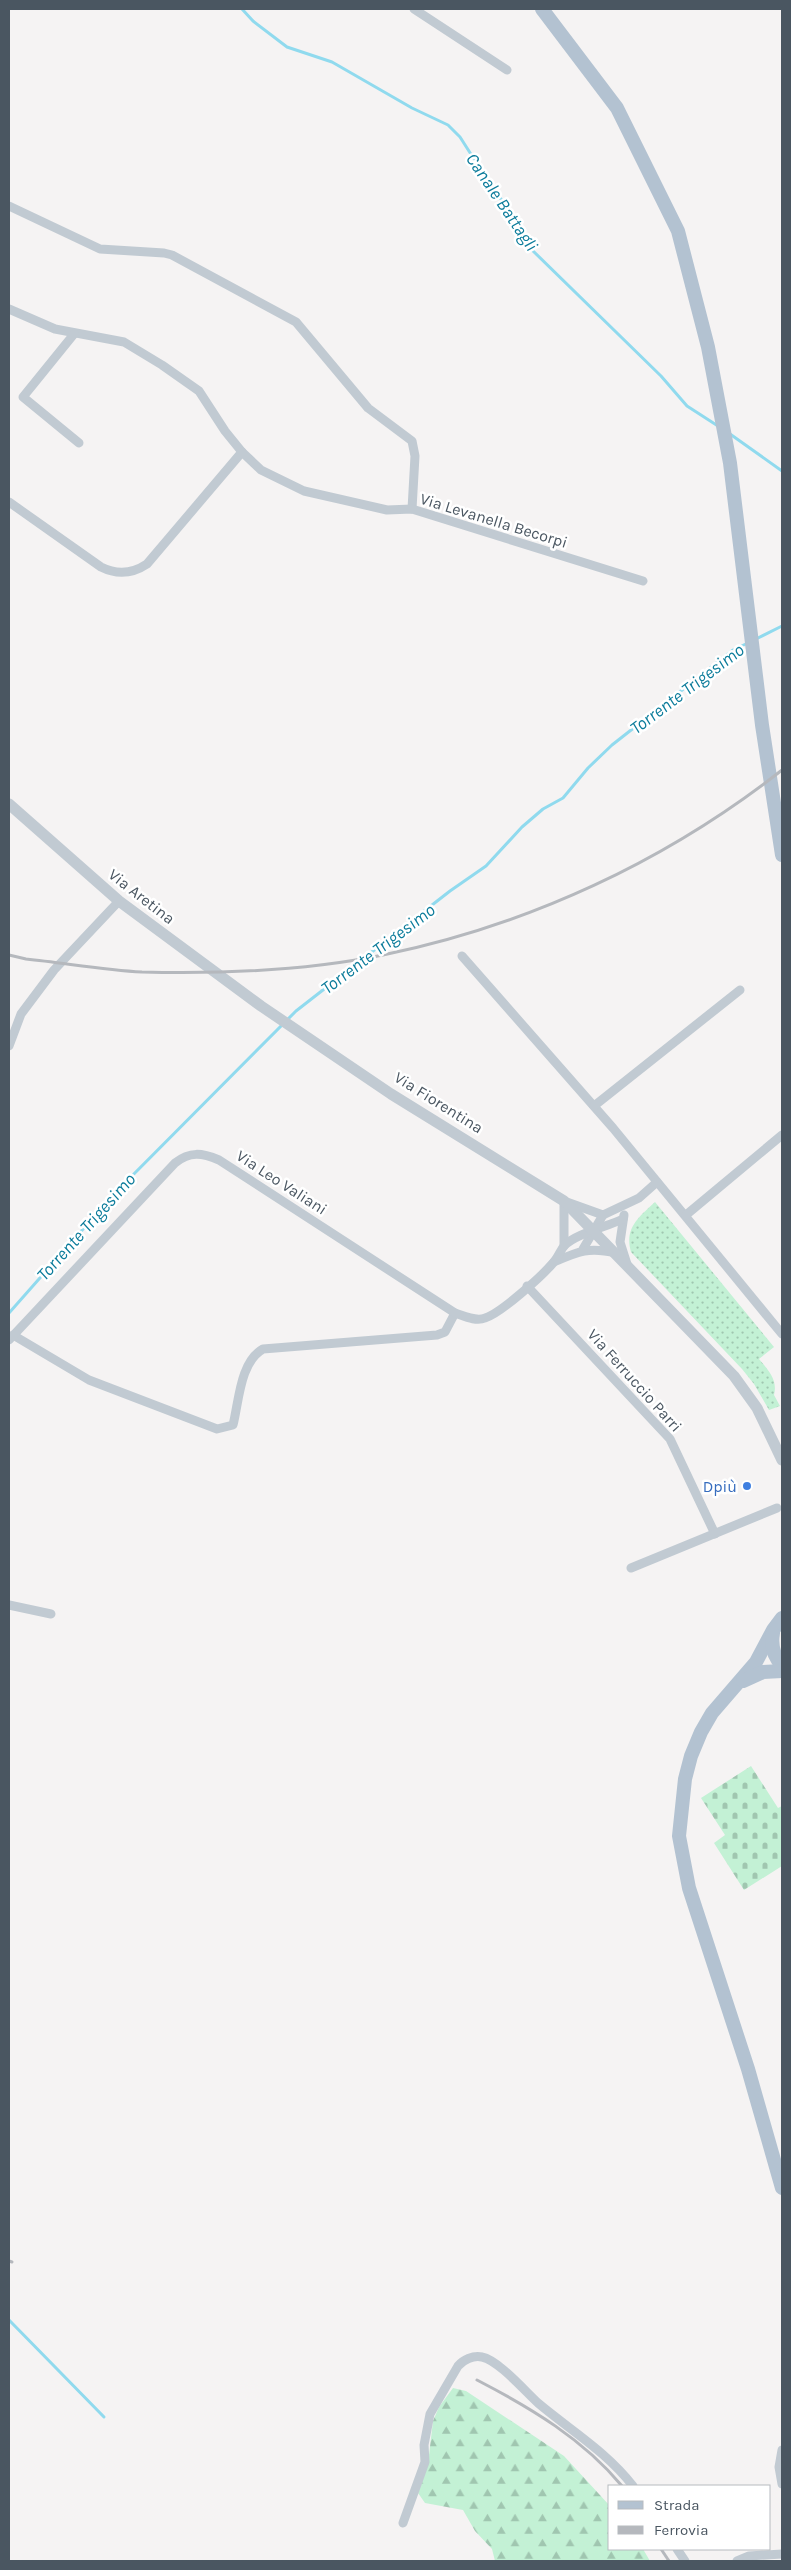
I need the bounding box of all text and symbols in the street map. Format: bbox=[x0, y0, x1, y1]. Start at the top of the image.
water label: Canale Battagli bbox=[461, 149, 543, 255]
street label: Via Levanella Becorpi bbox=[418, 489, 570, 552]
water label: Torrente Trigesimo bbox=[626, 639, 749, 739]
street label: Via Aretina bbox=[105, 865, 179, 928]
water label: Torrente Trigesimo bbox=[317, 899, 440, 999]
street label: Via Fiorentina bbox=[391, 1068, 487, 1137]
street label: Via Leo Valiani bbox=[233, 1146, 331, 1219]
water label: Torrente Trigesimo bbox=[32, 1169, 140, 1285]
street label: Via Ferruccio Parri bbox=[584, 1325, 686, 1436]
place label: Dpiù bbox=[703, 1477, 737, 1496]
marker: Dpiù bbox=[741, 1480, 753, 1492]
legend bbox=[608, 2485, 771, 2550]
text: Strada bbox=[654, 2496, 700, 2514]
text: Ferrovia bbox=[654, 2521, 708, 2539]

